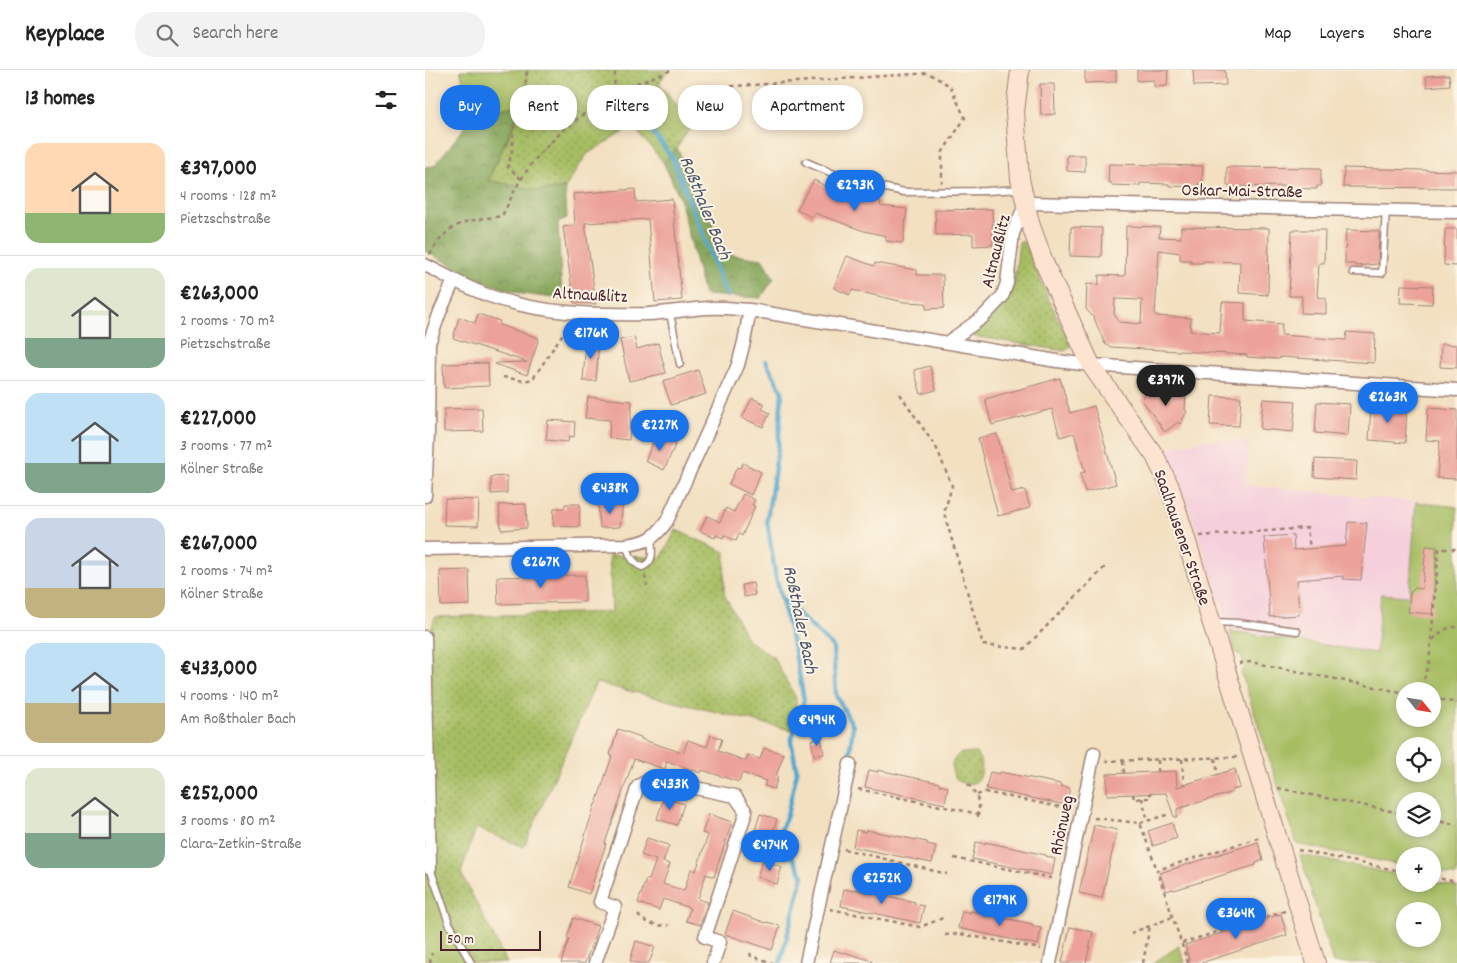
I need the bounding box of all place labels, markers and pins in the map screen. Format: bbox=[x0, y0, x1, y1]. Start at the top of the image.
pin: €293K bbox=[820, 170, 890, 212]
pin: €176K bbox=[556, 318, 626, 360]
pin: €397K bbox=[1131, 364, 1201, 407]
pin: €263K bbox=[1353, 382, 1423, 424]
pin: €227K bbox=[625, 410, 695, 452]
pin: €438K bbox=[575, 472, 645, 515]
pin: €267K bbox=[506, 546, 576, 589]
pin: €494K bbox=[782, 704, 852, 747]
pin: €433K bbox=[635, 768, 705, 811]
pin: €474K bbox=[735, 830, 805, 872]
pin: €252K bbox=[847, 862, 917, 905]
pin: €179K bbox=[965, 884, 1035, 927]
pin: €364K bbox=[1201, 898, 1271, 940]

